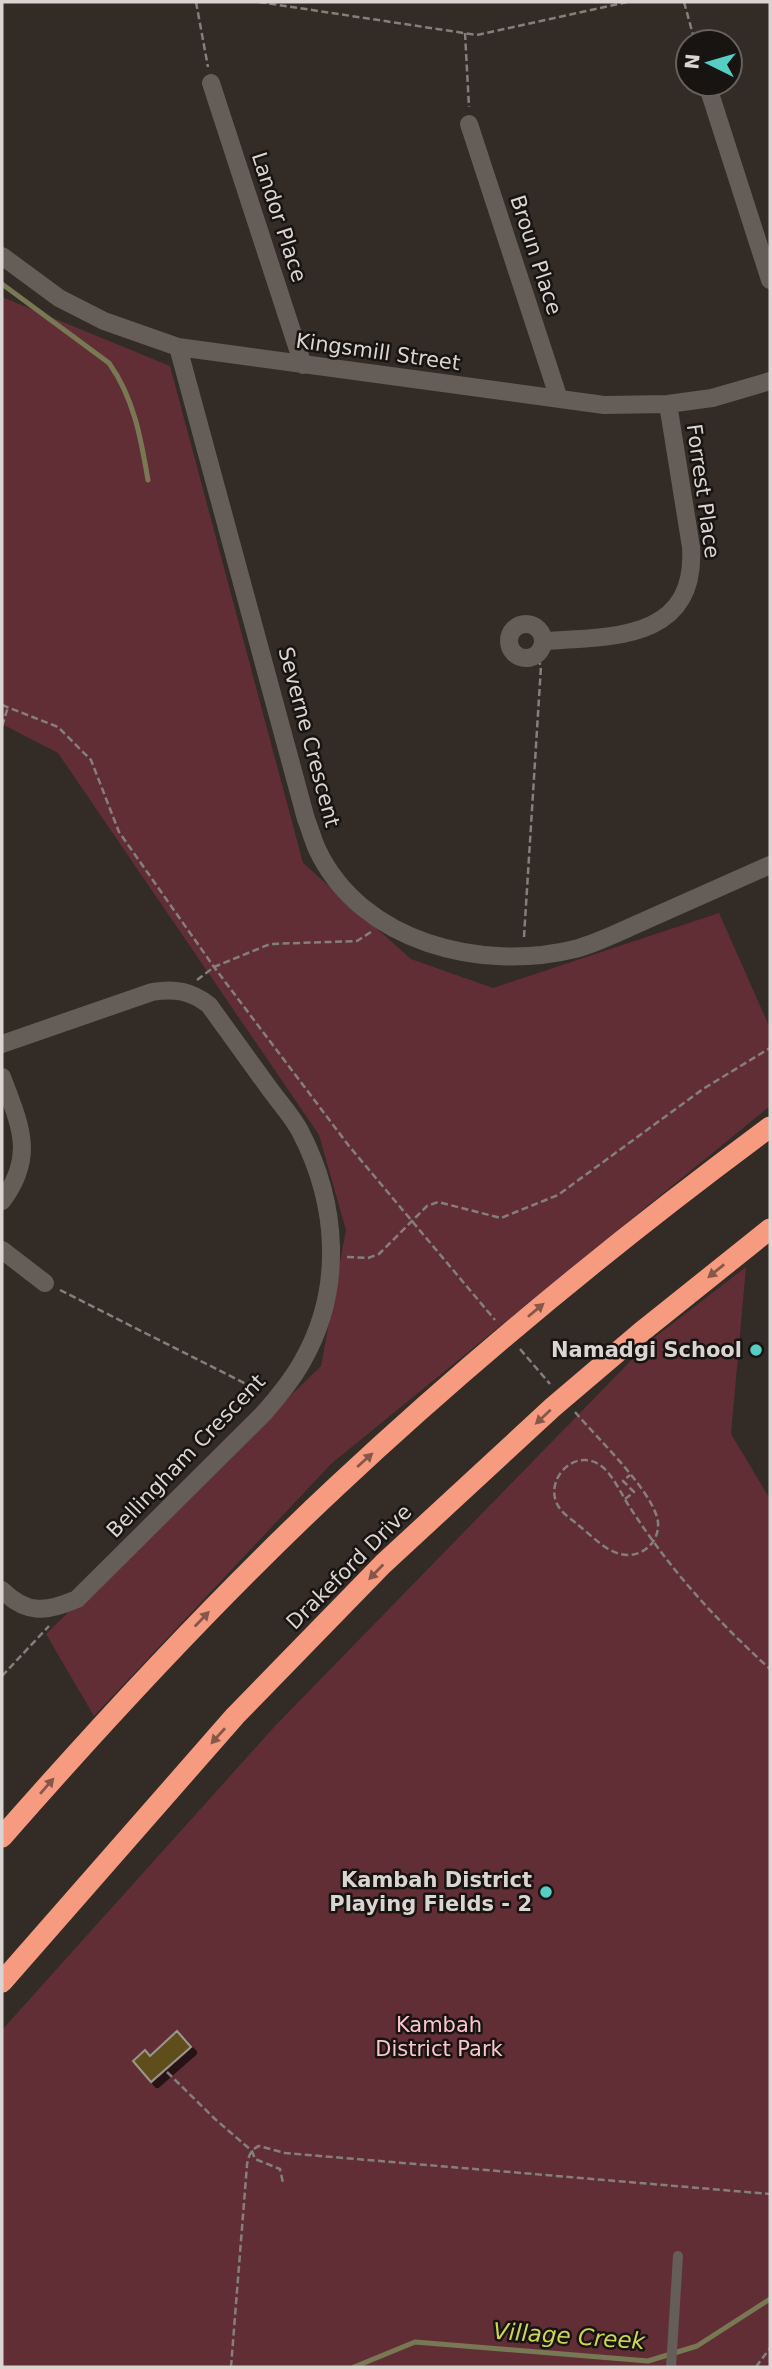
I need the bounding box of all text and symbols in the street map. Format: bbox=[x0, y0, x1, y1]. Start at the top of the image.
north arrow bbox=[674, 28, 744, 98]
text: N bbox=[680, 53, 704, 70]
street label: Landor Place bbox=[247, 149, 311, 285]
street label: Broun Place bbox=[505, 192, 567, 318]
street label: Kingsmill Street bbox=[294, 329, 462, 375]
street label: Forrest Place bbox=[682, 422, 724, 560]
street label: Severne Crescent bbox=[273, 644, 345, 830]
one-way arrow bbox=[708, 1263, 726, 1278]
one-way arrow bbox=[526, 1303, 544, 1318]
place label: Namadgi School bbox=[551, 1338, 742, 1362]
marker: Namadgi School bbox=[748, 1342, 764, 1358]
street label: Bellingham Crescent bbox=[102, 1369, 270, 1543]
one-way arrow bbox=[535, 1409, 552, 1425]
one-way arrow bbox=[356, 1453, 373, 1469]
street label: Drakeford Drive bbox=[282, 1500, 416, 1634]
one-way arrow bbox=[368, 1563, 384, 1580]
one-way arrow bbox=[193, 1611, 209, 1628]
one-way arrow bbox=[210, 1727, 226, 1745]
one-way arrow bbox=[39, 1777, 55, 1795]
place label: Kambah District Playing Fields - 2 bbox=[329, 1868, 532, 1916]
marker: Kambah District Playing Fields - 2 bbox=[538, 1884, 554, 1900]
park label: Kambah District Park bbox=[375, 2013, 504, 2061]
water label: Village Creek bbox=[492, 2318, 647, 2354]

